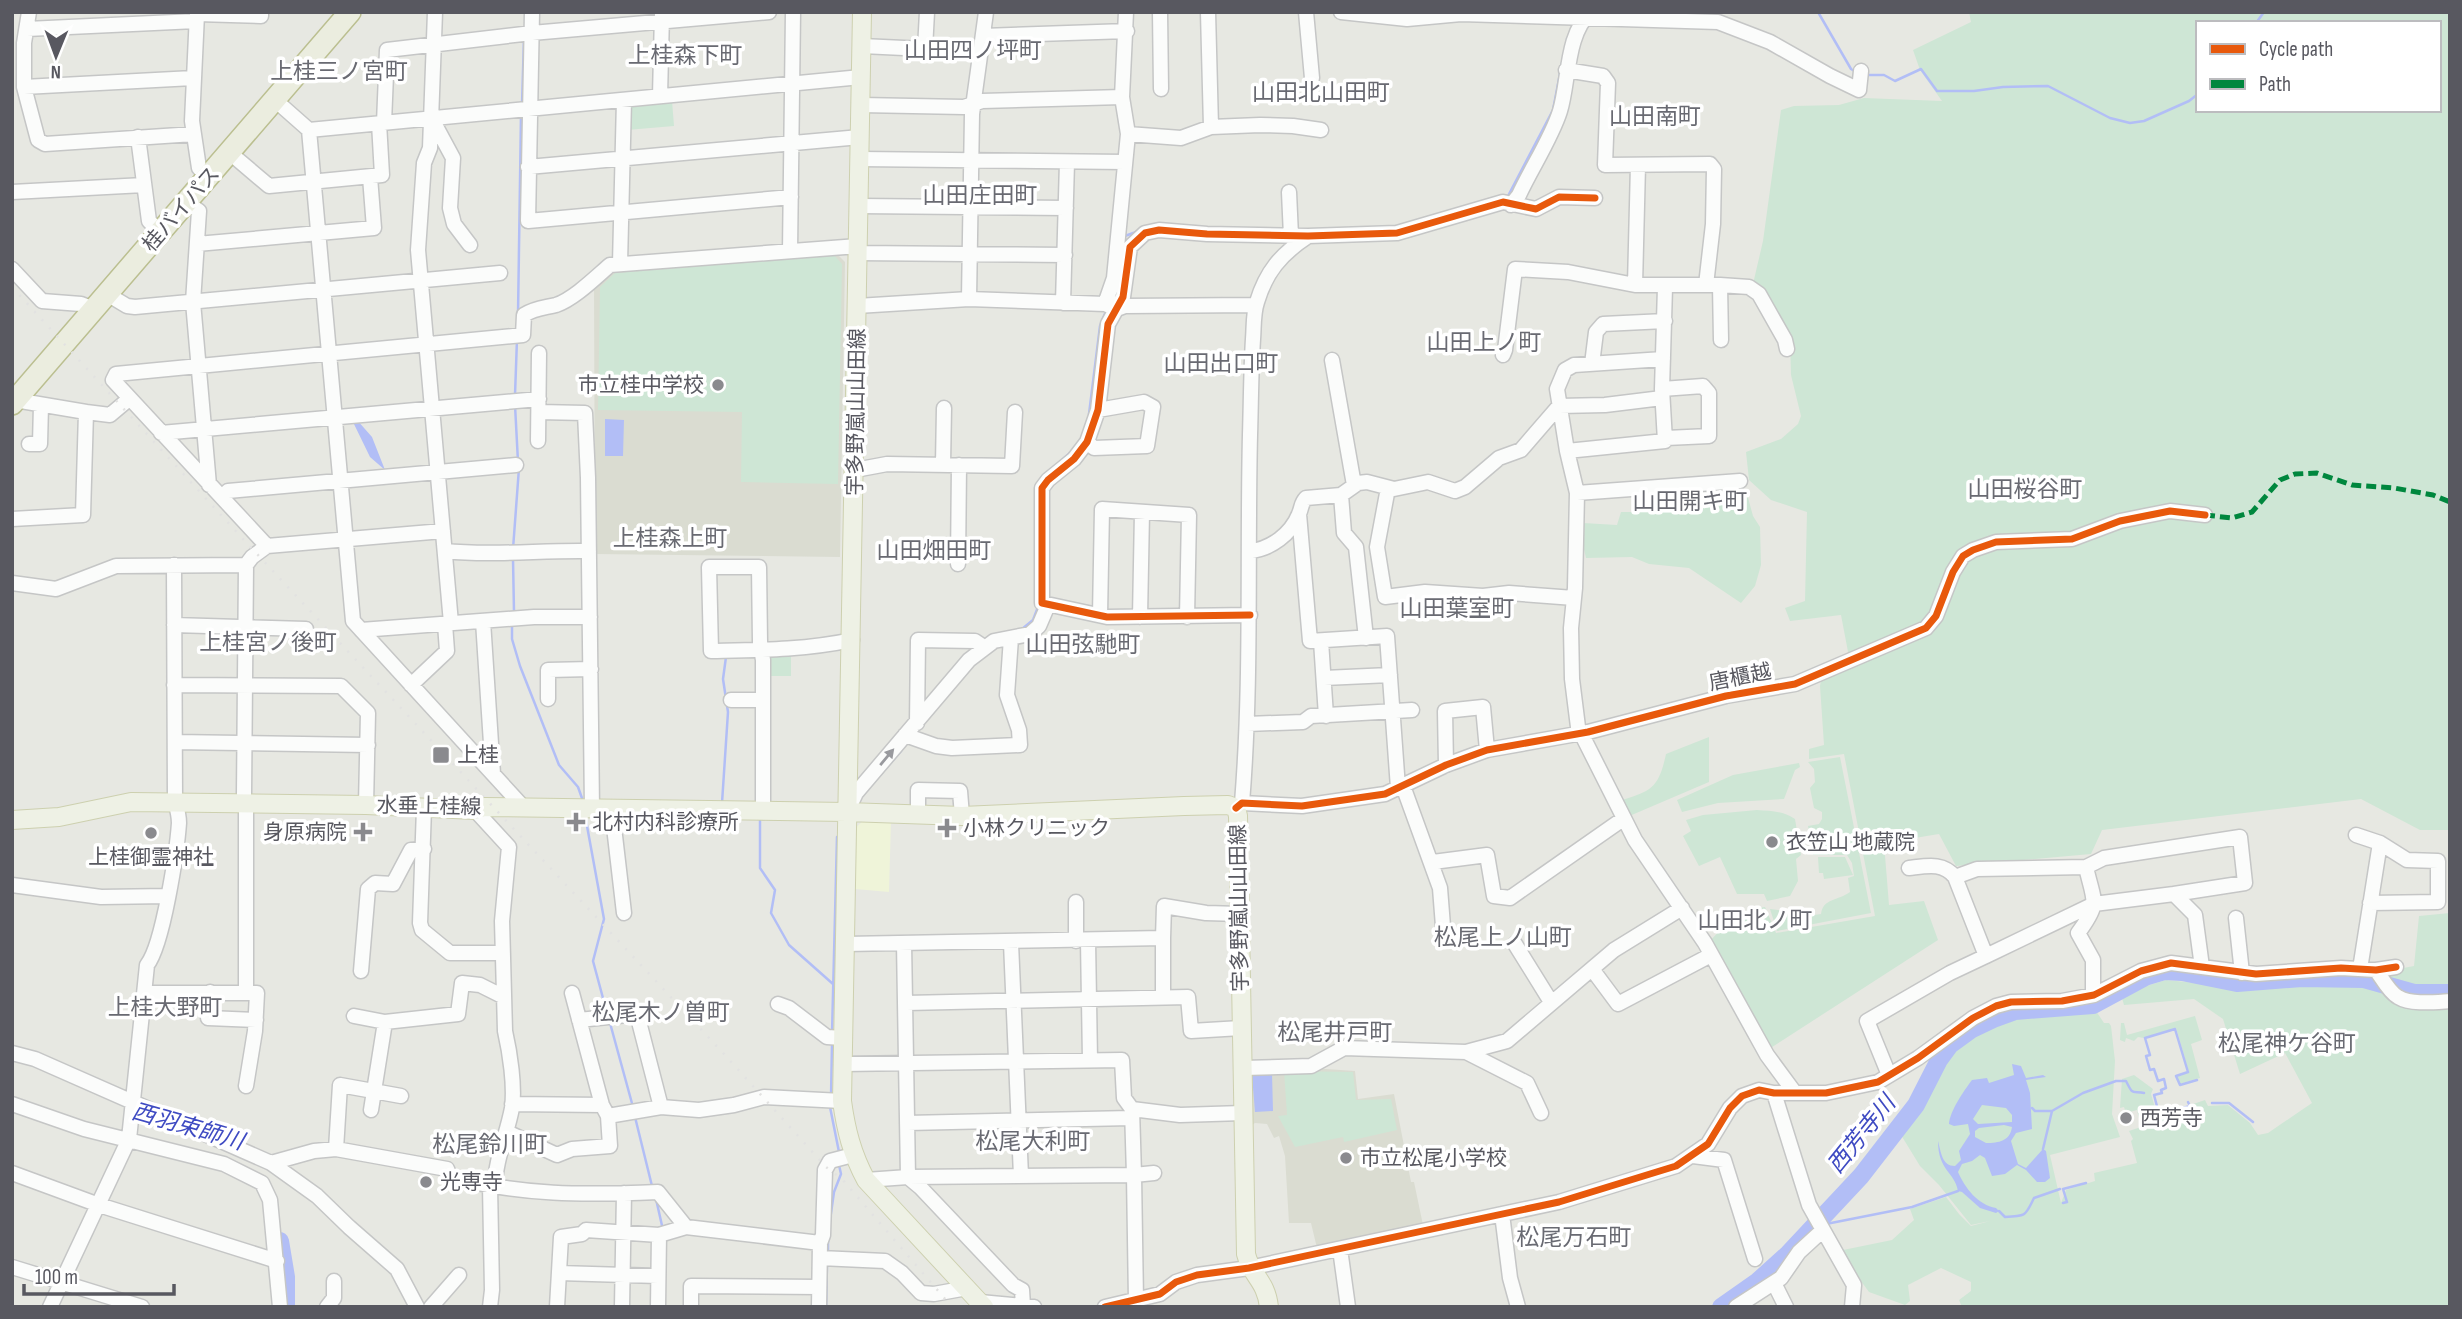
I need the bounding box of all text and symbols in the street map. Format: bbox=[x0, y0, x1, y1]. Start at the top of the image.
north arrow bbox=[21, 21, 91, 91]
legend bbox=[2196, 21, 2441, 112]
district label: 山田四ノ坪町 bbox=[904, 37, 1042, 65]
text: Cycle path bbox=[2259, 37, 2333, 62]
district label: 上桂森下町 bbox=[628, 42, 743, 70]
district label: 上桂三ノ宮町 bbox=[270, 58, 408, 86]
text: N bbox=[50, 60, 61, 83]
text: Path bbox=[2259, 72, 2291, 97]
district label: 山田北山田町 bbox=[1252, 79, 1390, 107]
district label: 山田南町 bbox=[1609, 103, 1701, 131]
street label: 桂バイパス bbox=[138, 162, 225, 257]
district label: 山田庄田町 bbox=[923, 182, 1038, 210]
street label: 宇多野嵐山山田線 bbox=[843, 328, 870, 496]
district label: 山田上ノ町 bbox=[1427, 329, 1542, 357]
district label: 山田出口町 bbox=[1164, 350, 1279, 378]
place label: 市立桂中学校 bbox=[578, 373, 704, 398]
marker: 市立桂中学校 bbox=[710, 377, 726, 393]
district label: 山田桜谷町 bbox=[1968, 476, 2083, 504]
district label: 山田開キ町 bbox=[1633, 488, 1748, 516]
district label: 上桂森上町 bbox=[613, 525, 728, 553]
district label: 山田畑田町 bbox=[877, 537, 992, 565]
district label: 山田葉室町 bbox=[1400, 595, 1515, 623]
district label: 上桂宮ノ後町 bbox=[199, 629, 337, 657]
district label: 山田弦馳町 bbox=[1026, 631, 1141, 659]
street label: 唐櫃越 bbox=[1707, 659, 1773, 696]
place label: 上桂 bbox=[457, 743, 499, 768]
marker: 上桂 bbox=[431, 745, 451, 765]
one-way arrow bbox=[879, 749, 894, 766]
street label: 水垂上桂線 bbox=[376, 793, 482, 820]
place label: 北村内科診療所 bbox=[592, 810, 739, 835]
marker: 北村内科診療所 bbox=[566, 812, 586, 832]
place label: 小林クリニック bbox=[963, 816, 1110, 841]
marker: 小林クリニック bbox=[937, 818, 957, 838]
place label: 身原病院 bbox=[263, 820, 347, 845]
marker: 身原病院 bbox=[353, 822, 373, 842]
street label: 宇多野嵐山山田線 bbox=[1226, 824, 1253, 992]
marker: 上桂御霊神社 bbox=[143, 825, 159, 841]
place label: 衣笠山 地蔵院 bbox=[1786, 830, 1915, 855]
marker: 衣笠山 地蔵院 bbox=[1764, 834, 1780, 850]
place label: 上桂御霊神社 bbox=[88, 845, 214, 870]
district label: 山田北ノ町 bbox=[1698, 907, 1813, 935]
district label: 松尾上ノ山町 bbox=[1434, 924, 1572, 952]
district label: 上桂大野町 bbox=[108, 994, 223, 1022]
district label: 松尾木ノ曽町 bbox=[592, 999, 730, 1027]
district label: 松尾井戸町 bbox=[1278, 1019, 1393, 1047]
district label: 松尾神ケ谷町 bbox=[2218, 1030, 2356, 1058]
water label: 西芳寺川 bbox=[1822, 1088, 1903, 1179]
water label: 西羽束師川 bbox=[129, 1098, 250, 1157]
place label: 西芳寺 bbox=[2140, 1106, 2203, 1131]
marker: 西芳寺 bbox=[2118, 1110, 2134, 1126]
district label: 松尾大利町 bbox=[976, 1128, 1091, 1156]
district label: 松尾鈴川町 bbox=[433, 1131, 548, 1159]
place label: 市立松尾小学校 bbox=[1360, 1146, 1507, 1171]
marker: 市立松尾小学校 bbox=[1338, 1150, 1354, 1166]
place label: 光専寺 bbox=[440, 1170, 503, 1195]
marker: 光専寺 bbox=[418, 1174, 434, 1190]
district label: 松尾万石町 bbox=[1517, 1224, 1632, 1252]
scale bar bbox=[24, 1252, 175, 1296]
text: 100 m bbox=[35, 1265, 78, 1290]

